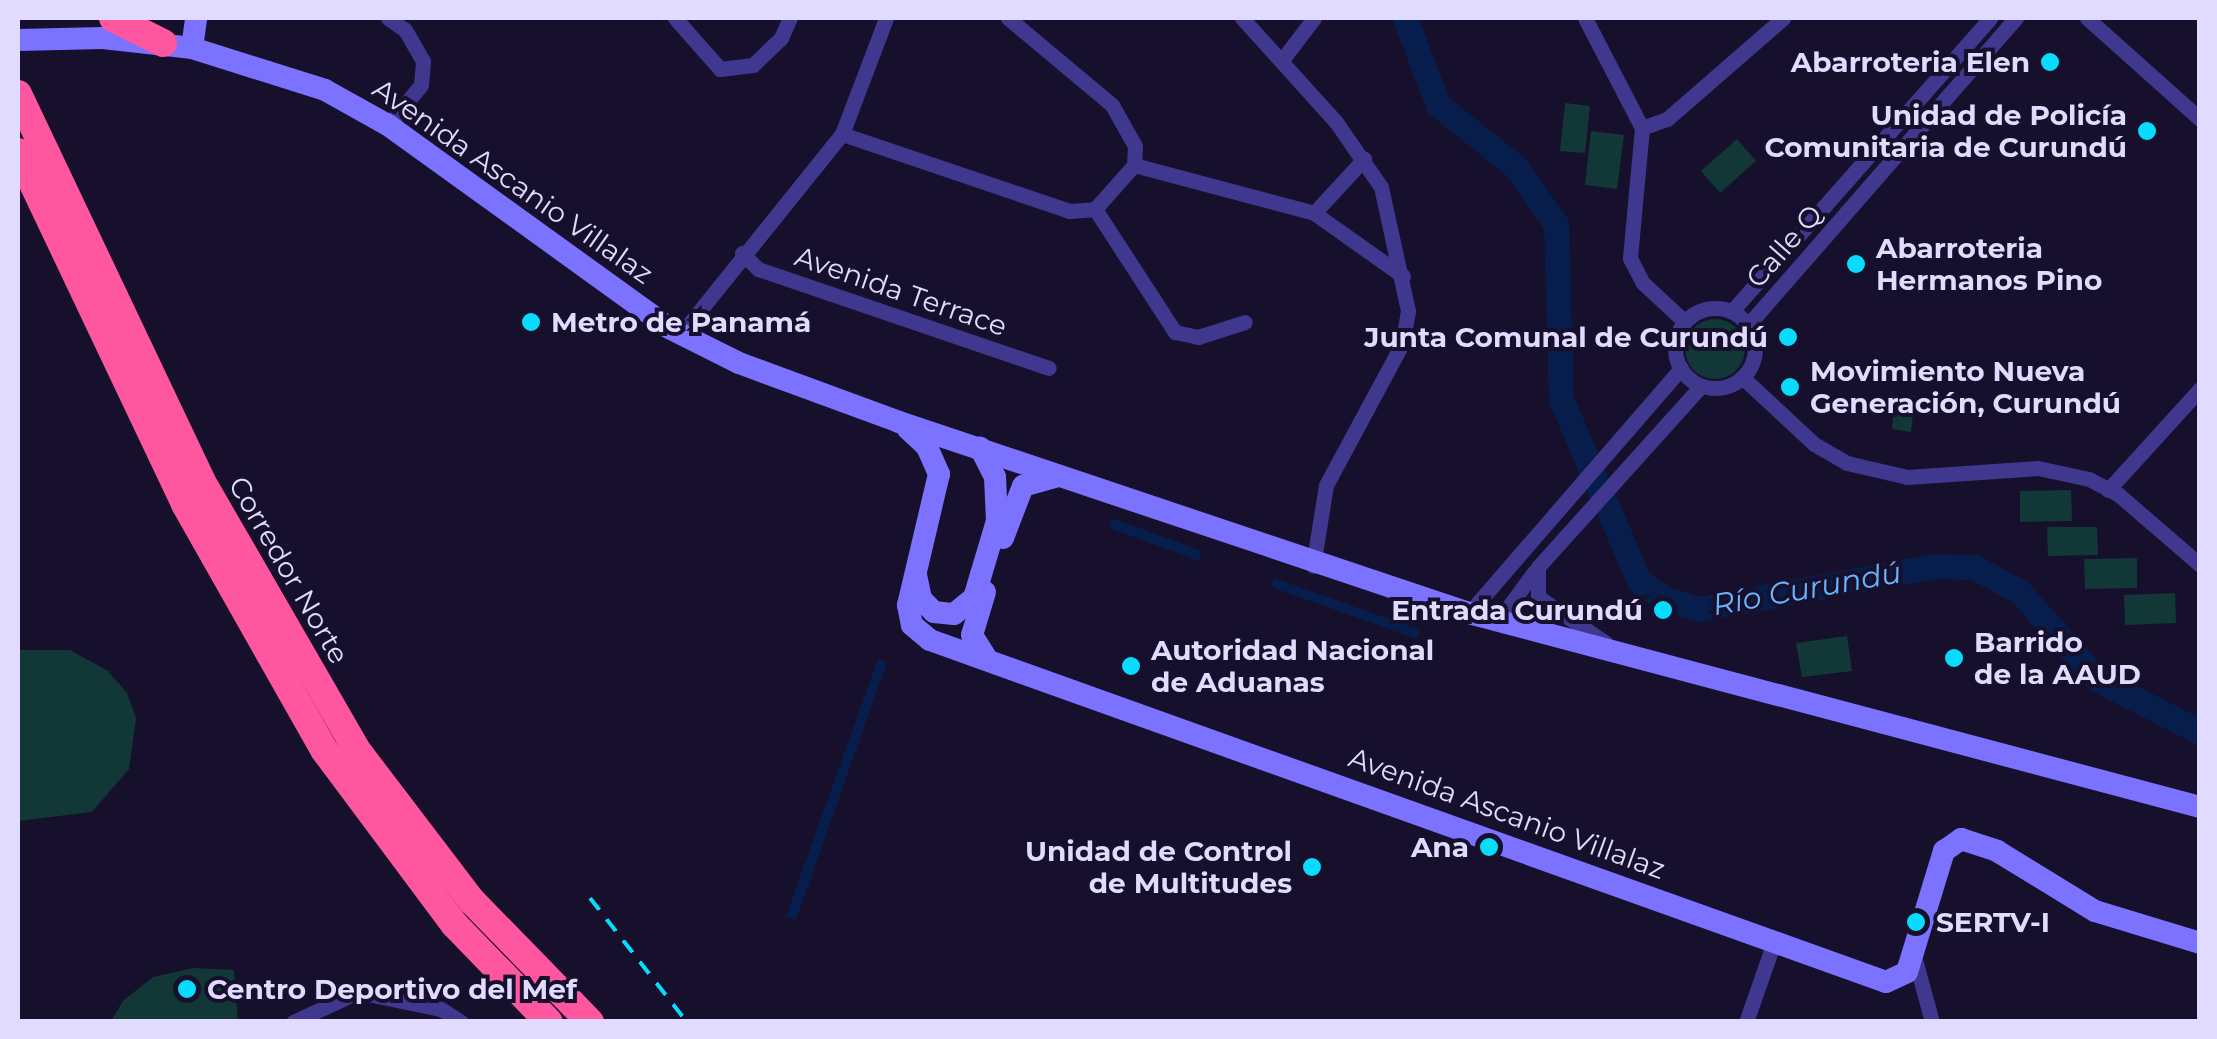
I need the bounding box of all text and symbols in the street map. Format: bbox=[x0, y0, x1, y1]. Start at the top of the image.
place label: Abarroteria Elen bbox=[1791, 45, 2030, 79]
marker: Abarroteria Elen bbox=[2039, 51, 2061, 73]
street label: Avenida Ascanio Villalaz bbox=[367, 71, 659, 291]
place label: Unidad de Policía Comunitaria de Curundú bbox=[1765, 98, 2127, 164]
marker: Unidad de Policía Comunitaria de Curundú bbox=[2136, 120, 2158, 142]
street label: Calle Q bbox=[1739, 198, 1829, 294]
place label: Abarroteria Hermanos Pino bbox=[1876, 231, 2102, 297]
street label: Avenida Terrace bbox=[791, 239, 1011, 343]
marker: Abarroteria Hermanos Pino bbox=[1845, 253, 1867, 275]
place label: Metro de Panamá bbox=[551, 305, 811, 339]
marker: Metro de Panamá bbox=[520, 311, 542, 333]
place label: Junta Comunal de Curundú bbox=[1364, 320, 1768, 354]
marker: Junta Comunal de Curundú bbox=[1777, 326, 1799, 348]
place label: Movimiento Nueva Generación, Curundú bbox=[1810, 354, 2121, 420]
marker: Movimiento Nueva Generación, Curundú bbox=[1779, 376, 1801, 398]
street label: Corredor Norte bbox=[222, 470, 356, 670]
water label: Río Curundú bbox=[1710, 555, 1904, 623]
place label: Entrada Curundú bbox=[1391, 593, 1643, 627]
marker: Entrada Curundú bbox=[1652, 599, 1674, 621]
place label: Barrido de la AAUD bbox=[1974, 625, 2141, 691]
place label: Autoridad Nacional de Aduanas bbox=[1151, 633, 1434, 699]
marker: Barrido de la AAUD bbox=[1943, 647, 1965, 669]
marker: Autoridad Nacional de Aduanas bbox=[1120, 655, 1142, 677]
street label: Avenida Ascanio Villalaz bbox=[1344, 740, 1670, 886]
place label: Ana bbox=[1411, 830, 1469, 864]
place label: Unidad de Control de Multitudes bbox=[1025, 834, 1292, 900]
marker: Ana bbox=[1478, 836, 1500, 858]
marker: Unidad de Control de Multitudes bbox=[1301, 856, 1323, 878]
place label: SERTV-I bbox=[1936, 905, 2050, 939]
marker: SERTV-I bbox=[1905, 911, 1927, 933]
place label: Centro Deportivo del Mef bbox=[207, 972, 577, 1006]
marker: Centro Deportivo del Mef bbox=[176, 978, 198, 1000]

